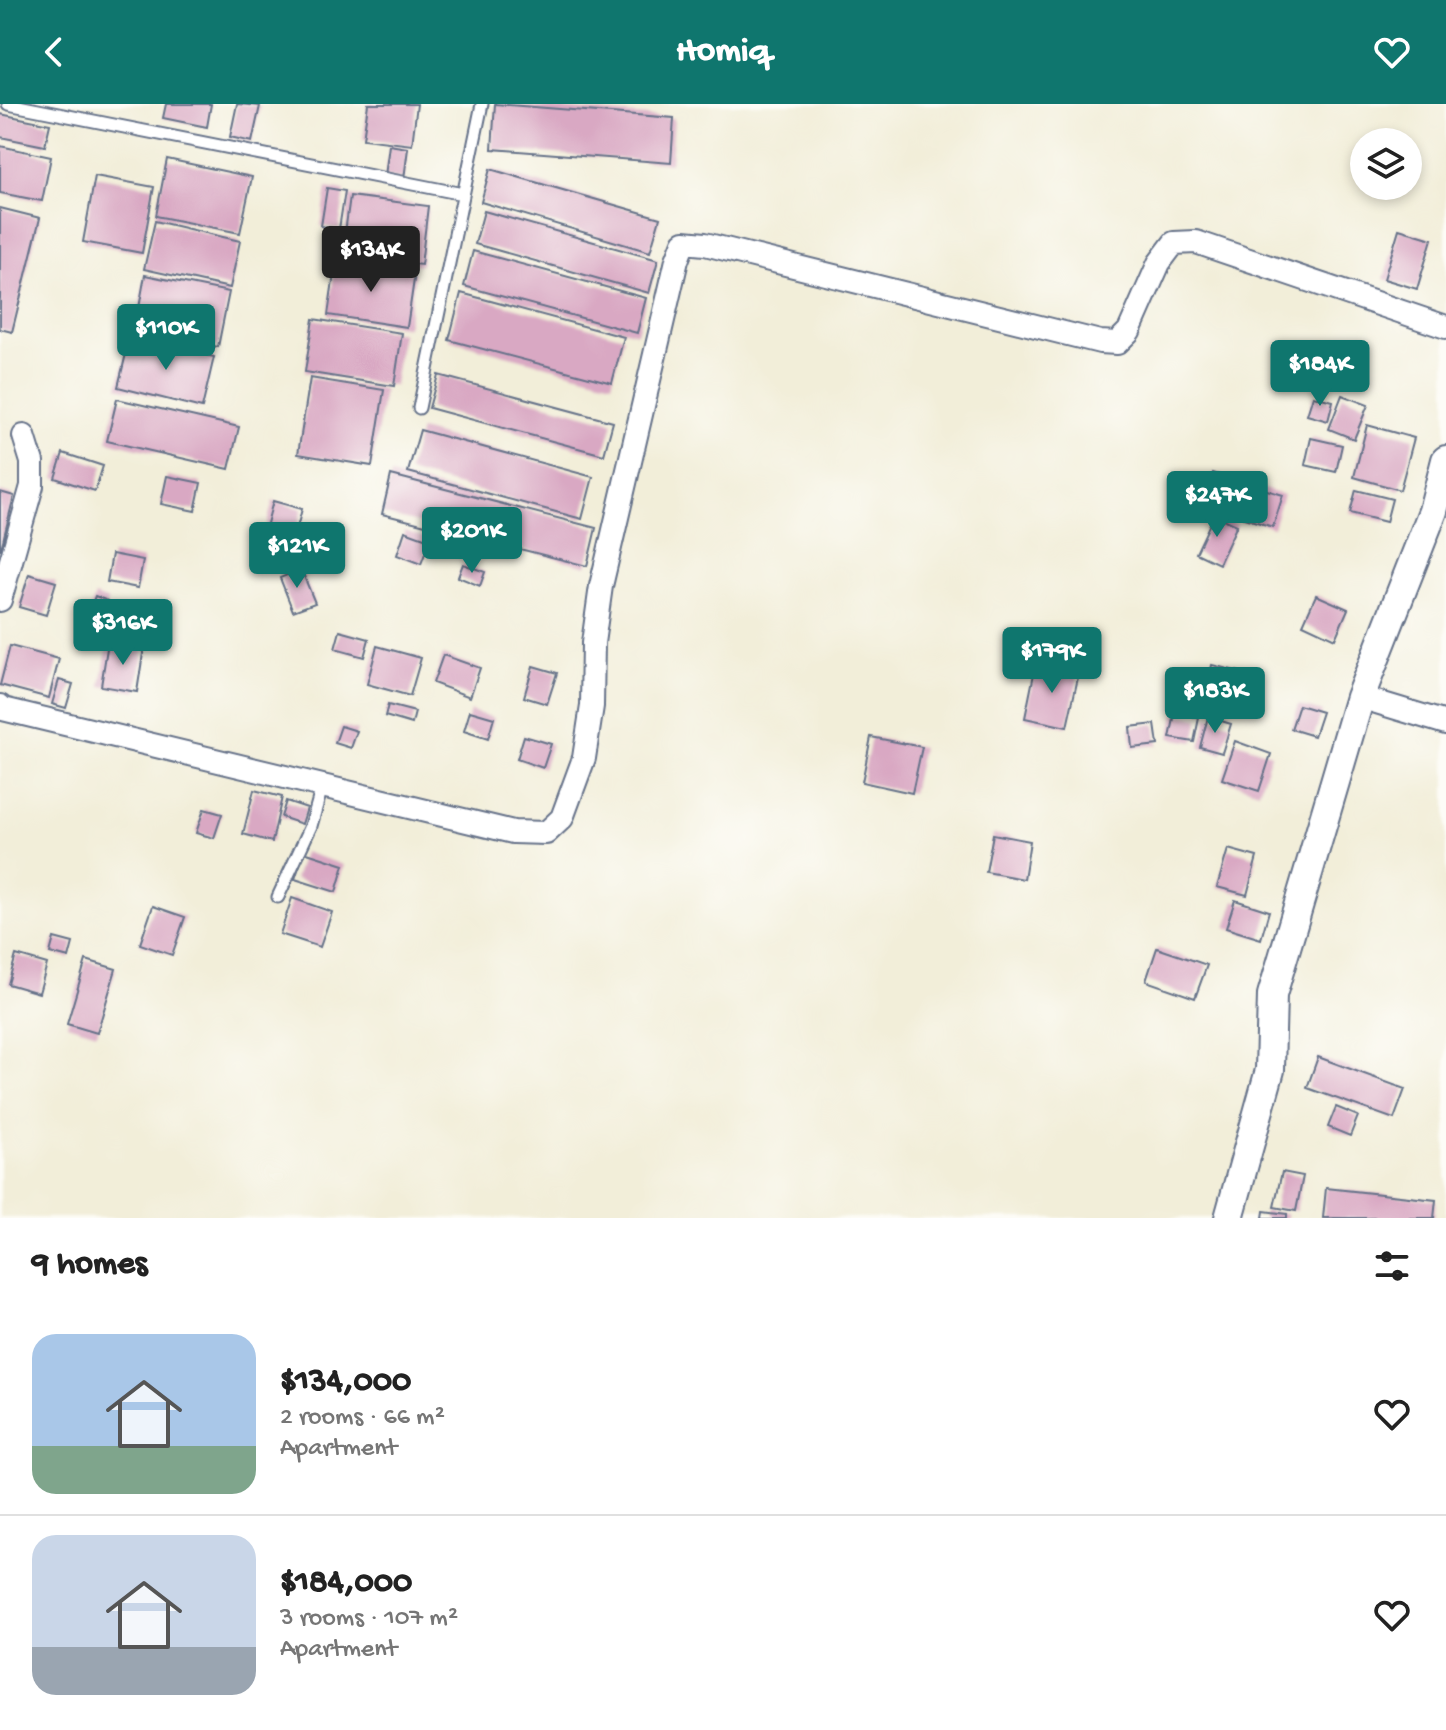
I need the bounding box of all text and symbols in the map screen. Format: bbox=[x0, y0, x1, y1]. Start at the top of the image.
icon: back bbox=[32, 30, 76, 74]
icon: heart bbox=[1370, 30, 1414, 74]
text: Homiq bbox=[676, 31, 770, 74]
map controls bbox=[1350, 128, 1422, 200]
button: layers bbox=[1350, 128, 1422, 200]
pin: $134K bbox=[315, 226, 427, 294]
text: $134K bbox=[340, 236, 402, 267]
pin: $110K bbox=[110, 304, 222, 372]
text: $110K bbox=[135, 314, 197, 345]
pin: $184K bbox=[1264, 340, 1376, 408]
text: $184K bbox=[1288, 350, 1352, 381]
pin: $247K bbox=[1161, 471, 1273, 539]
text: $247K bbox=[1185, 481, 1249, 512]
pin: $201K bbox=[416, 507, 528, 575]
text: $201K bbox=[440, 517, 504, 548]
pin: $121K bbox=[241, 522, 353, 590]
text: $121K bbox=[267, 532, 327, 563]
pin: $316K bbox=[67, 599, 179, 667]
text: $316K bbox=[91, 609, 155, 640]
pin: $179K bbox=[996, 627, 1108, 695]
text: $179K bbox=[1020, 637, 1084, 668]
pin: $183K bbox=[1159, 667, 1271, 735]
text: $183K bbox=[1183, 677, 1247, 708]
icon: filters bbox=[1370, 1244, 1414, 1288]
text: 9 homes bbox=[32, 1246, 147, 1286]
text: $134,000 bbox=[280, 1363, 411, 1403]
icon: home bbox=[96, 1366, 192, 1462]
icon: heart bbox=[1370, 1392, 1414, 1436]
text: 2 rooms · 66 m² bbox=[280, 1403, 445, 1434]
text: Apartment bbox=[280, 1434, 397, 1465]
text: $184,000 bbox=[280, 1564, 412, 1604]
icon: home bbox=[96, 1567, 192, 1663]
icon: heart bbox=[1370, 1593, 1414, 1637]
text: 3 rooms · 107 m² bbox=[280, 1604, 458, 1635]
text: Apartment bbox=[280, 1635, 397, 1666]

